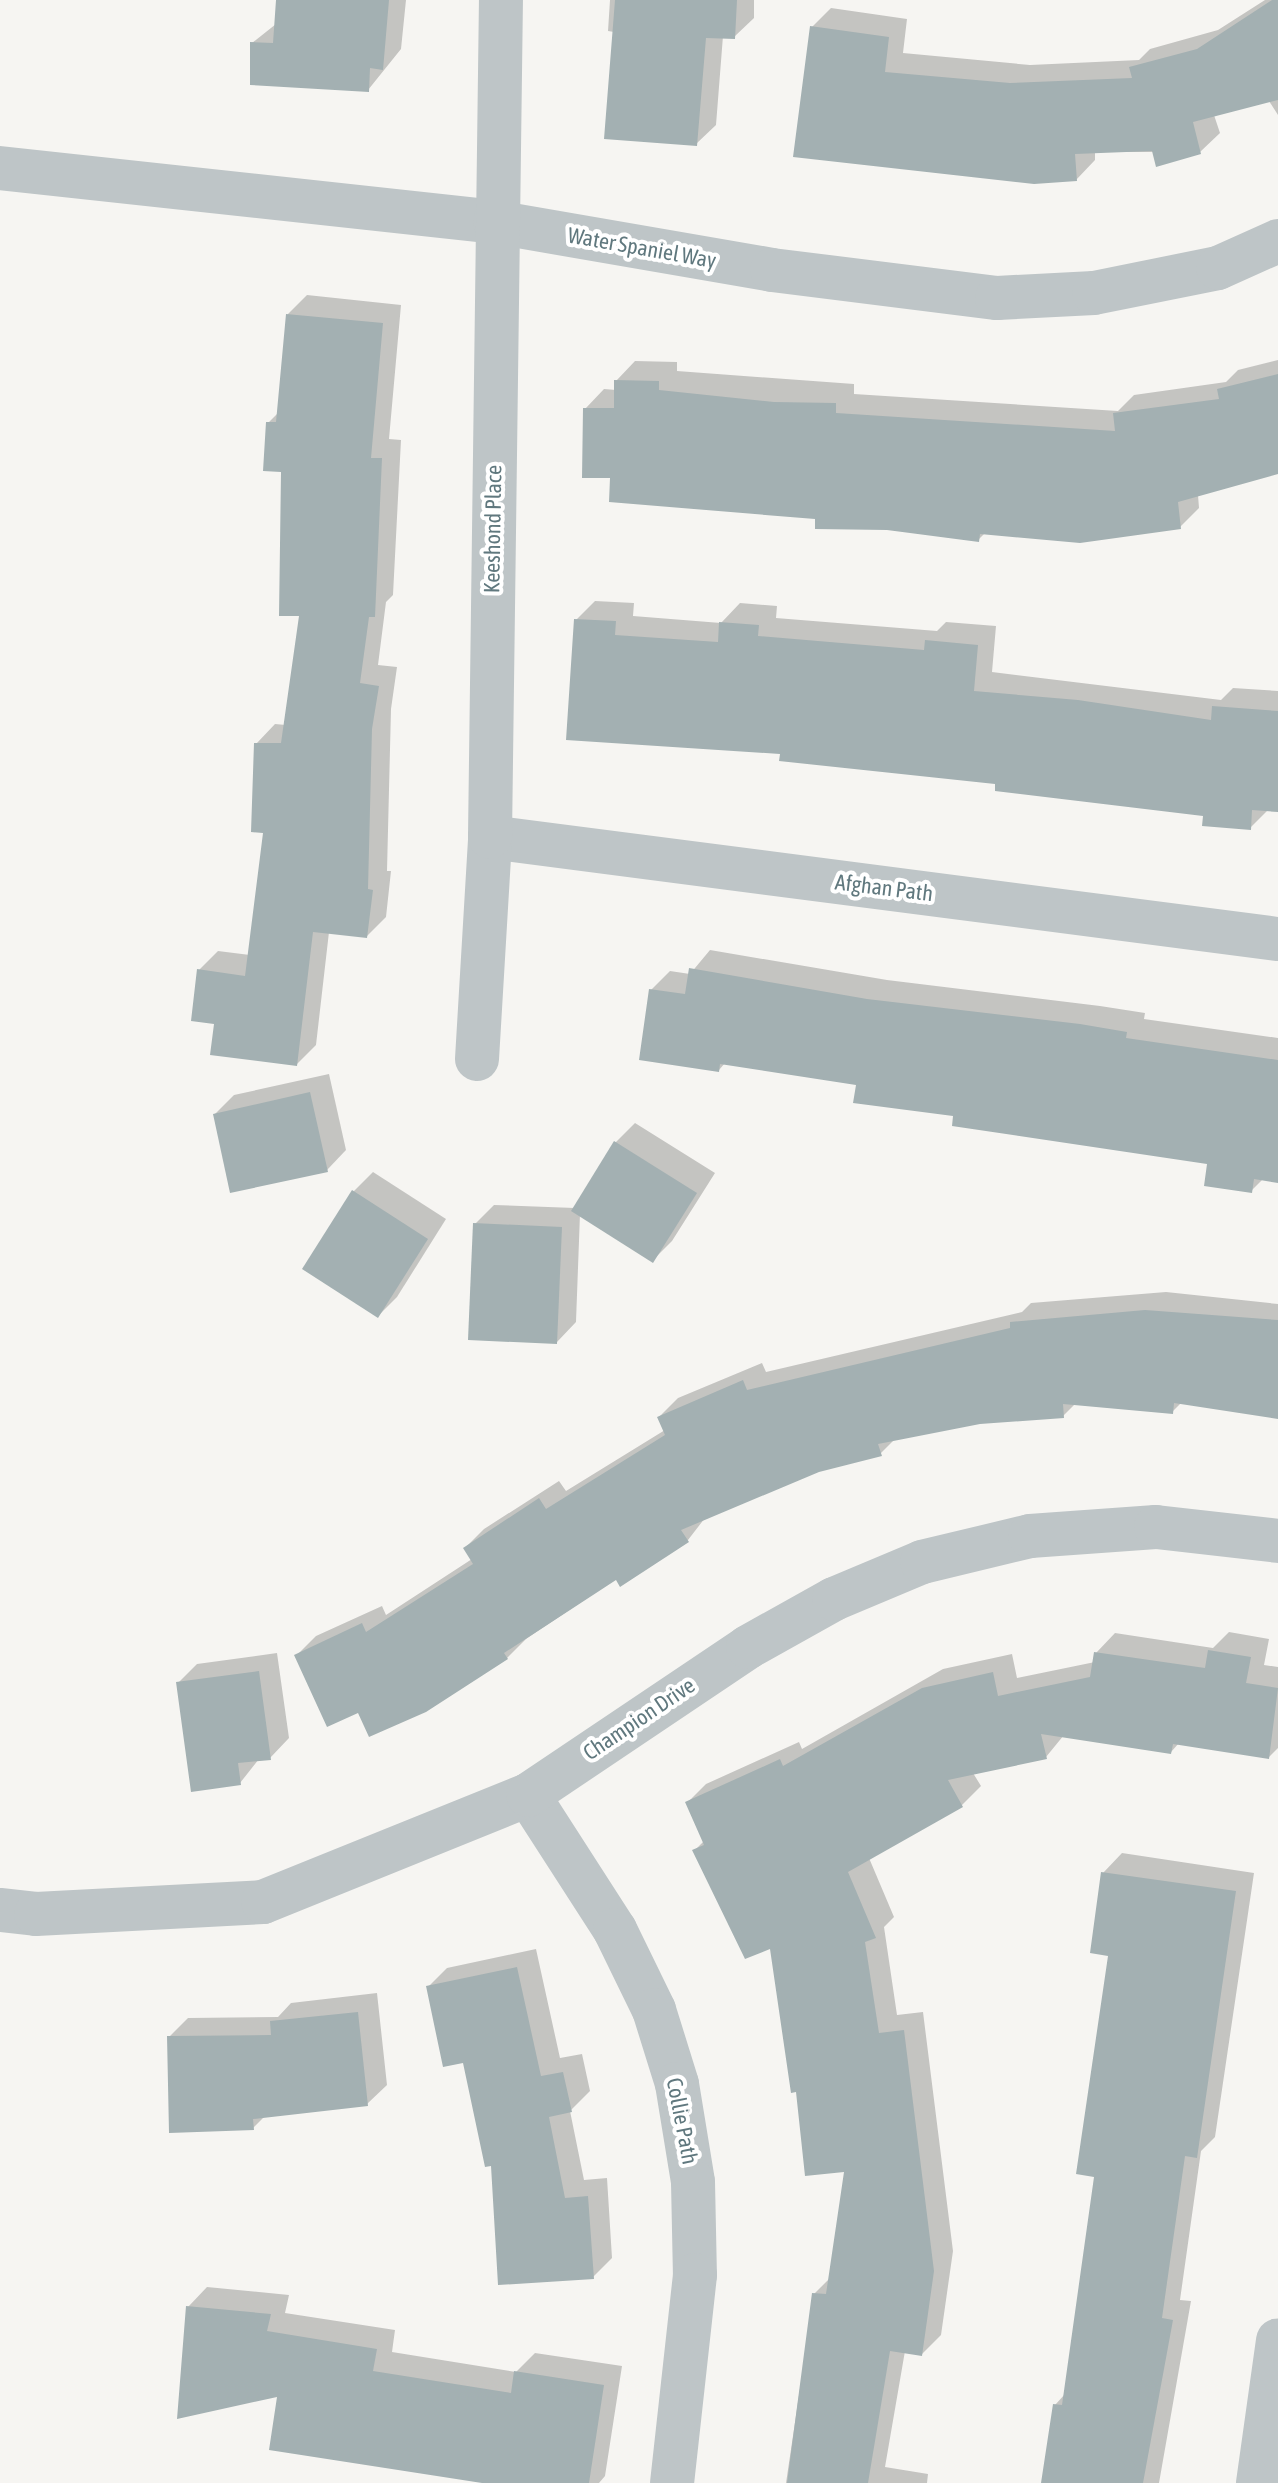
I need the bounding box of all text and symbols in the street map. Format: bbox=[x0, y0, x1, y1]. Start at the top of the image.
street label: Water Spaniel Way bbox=[566, 222, 718, 274]
street label: Keeshond Place bbox=[479, 465, 507, 593]
street label: Afghan Path bbox=[834, 869, 934, 907]
street label: Champion Drive bbox=[578, 1672, 700, 1766]
street label: Collie Path bbox=[661, 2076, 703, 2166]

